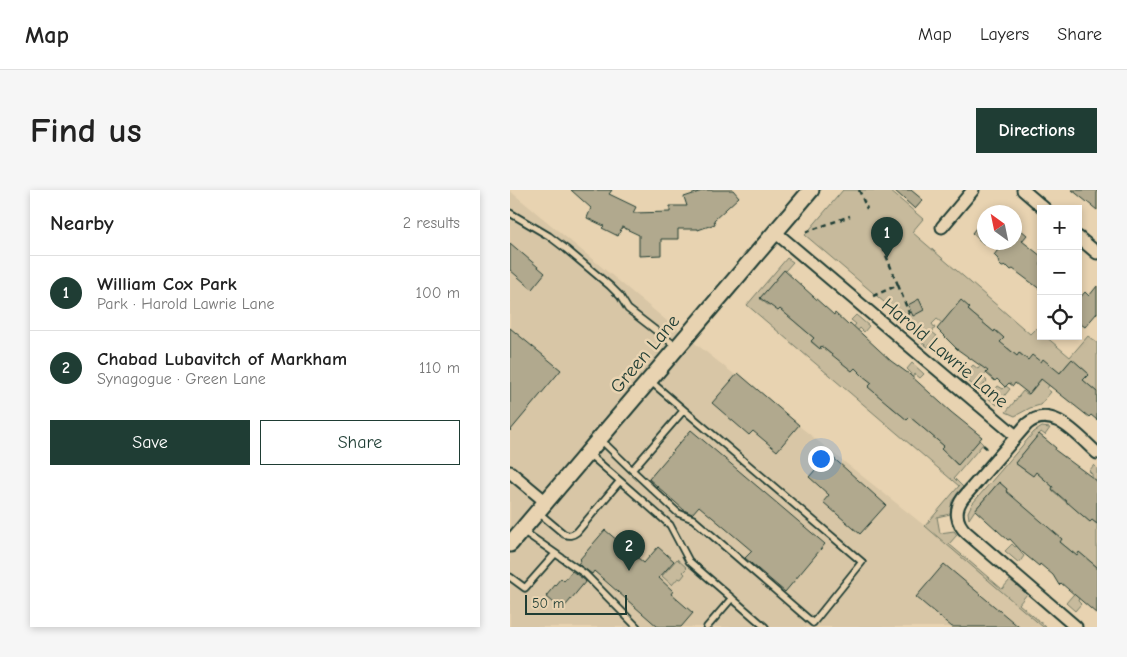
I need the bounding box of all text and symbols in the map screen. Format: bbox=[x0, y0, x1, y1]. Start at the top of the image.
text: Map bbox=[25, 21, 69, 49]
text: Map bbox=[918, 24, 952, 45]
text: Layers bbox=[980, 24, 1029, 45]
text: Share bbox=[1057, 24, 1102, 45]
button: Directions bbox=[976, 108, 1097, 153]
text: Find us bbox=[30, 110, 142, 151]
north arrow bbox=[977, 205, 1022, 250]
map controls bbox=[1037, 205, 1082, 340]
button: + bbox=[1037, 205, 1082, 250]
text: Nearby bbox=[50, 211, 114, 235]
text: 2 results bbox=[403, 214, 460, 232]
pin: 1 bbox=[871, 217, 903, 258]
button: − bbox=[1037, 250, 1082, 295]
text: William Cox Park bbox=[97, 273, 237, 295]
text: 1 bbox=[63, 284, 69, 302]
text: 100 m bbox=[416, 284, 460, 302]
street label: Harold Lawrie Lane bbox=[877, 294, 1013, 412]
text: Park · Harold Lawrie Lane bbox=[97, 295, 275, 313]
button: locate bbox=[1037, 295, 1082, 340]
street label: Green Lane bbox=[606, 310, 684, 398]
text: Chabad Lubavitch of Markham bbox=[97, 348, 347, 370]
text: 2 bbox=[62, 359, 70, 377]
text: 110 m bbox=[419, 359, 460, 377]
text: Synagogue · Green Lane bbox=[97, 370, 266, 388]
button: Save bbox=[50, 420, 250, 465]
button: Share bbox=[260, 420, 460, 465]
your location bbox=[808, 446, 834, 472]
pin: 2 bbox=[613, 530, 645, 571]
scale bar bbox=[525, 592, 628, 615]
text: 50 m bbox=[532, 595, 564, 612]

